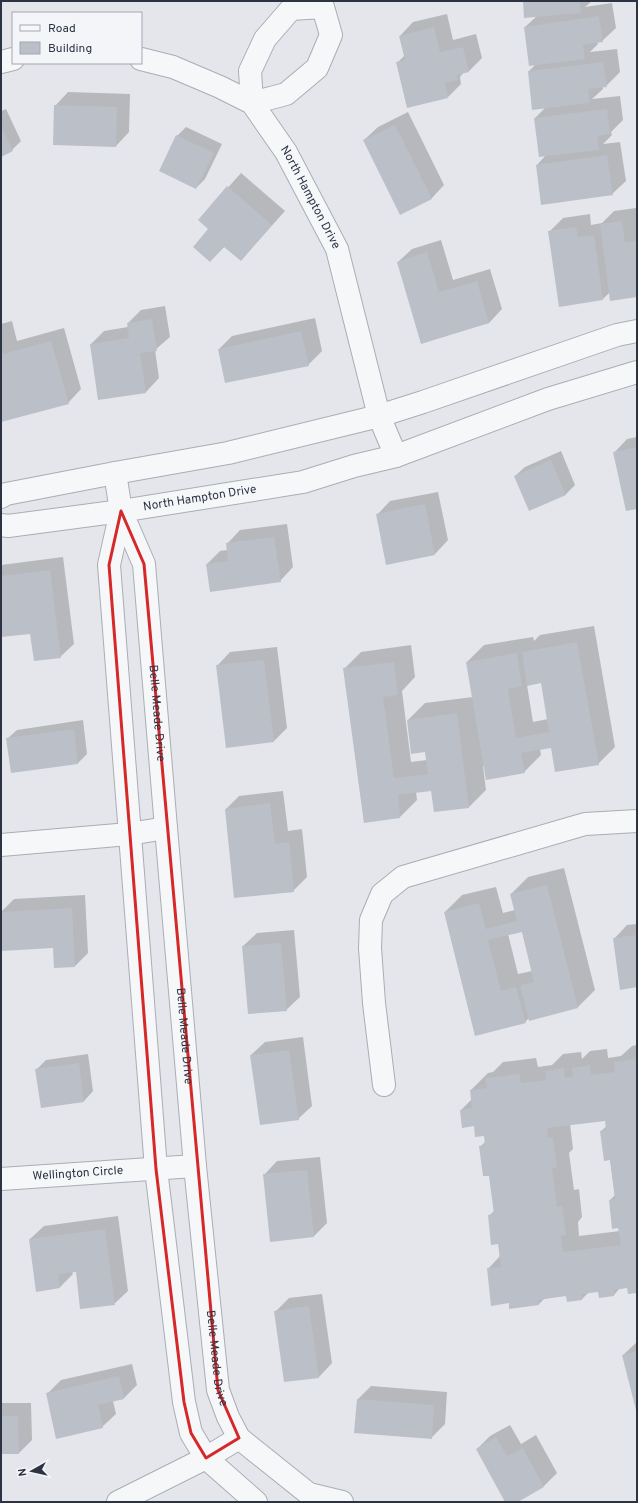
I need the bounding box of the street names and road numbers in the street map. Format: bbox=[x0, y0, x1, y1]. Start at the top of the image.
street label: North Hampton Drive bbox=[276, 143, 344, 252]
street label: North Hampton Drive bbox=[142, 482, 258, 515]
street label: Belle Meade Drive bbox=[144, 664, 168, 762]
street label: Belle Meade Drive bbox=[172, 987, 196, 1085]
street label: Wellington Circle bbox=[32, 1163, 124, 1185]
street label: Belle Meade Drive bbox=[202, 1309, 231, 1409]

